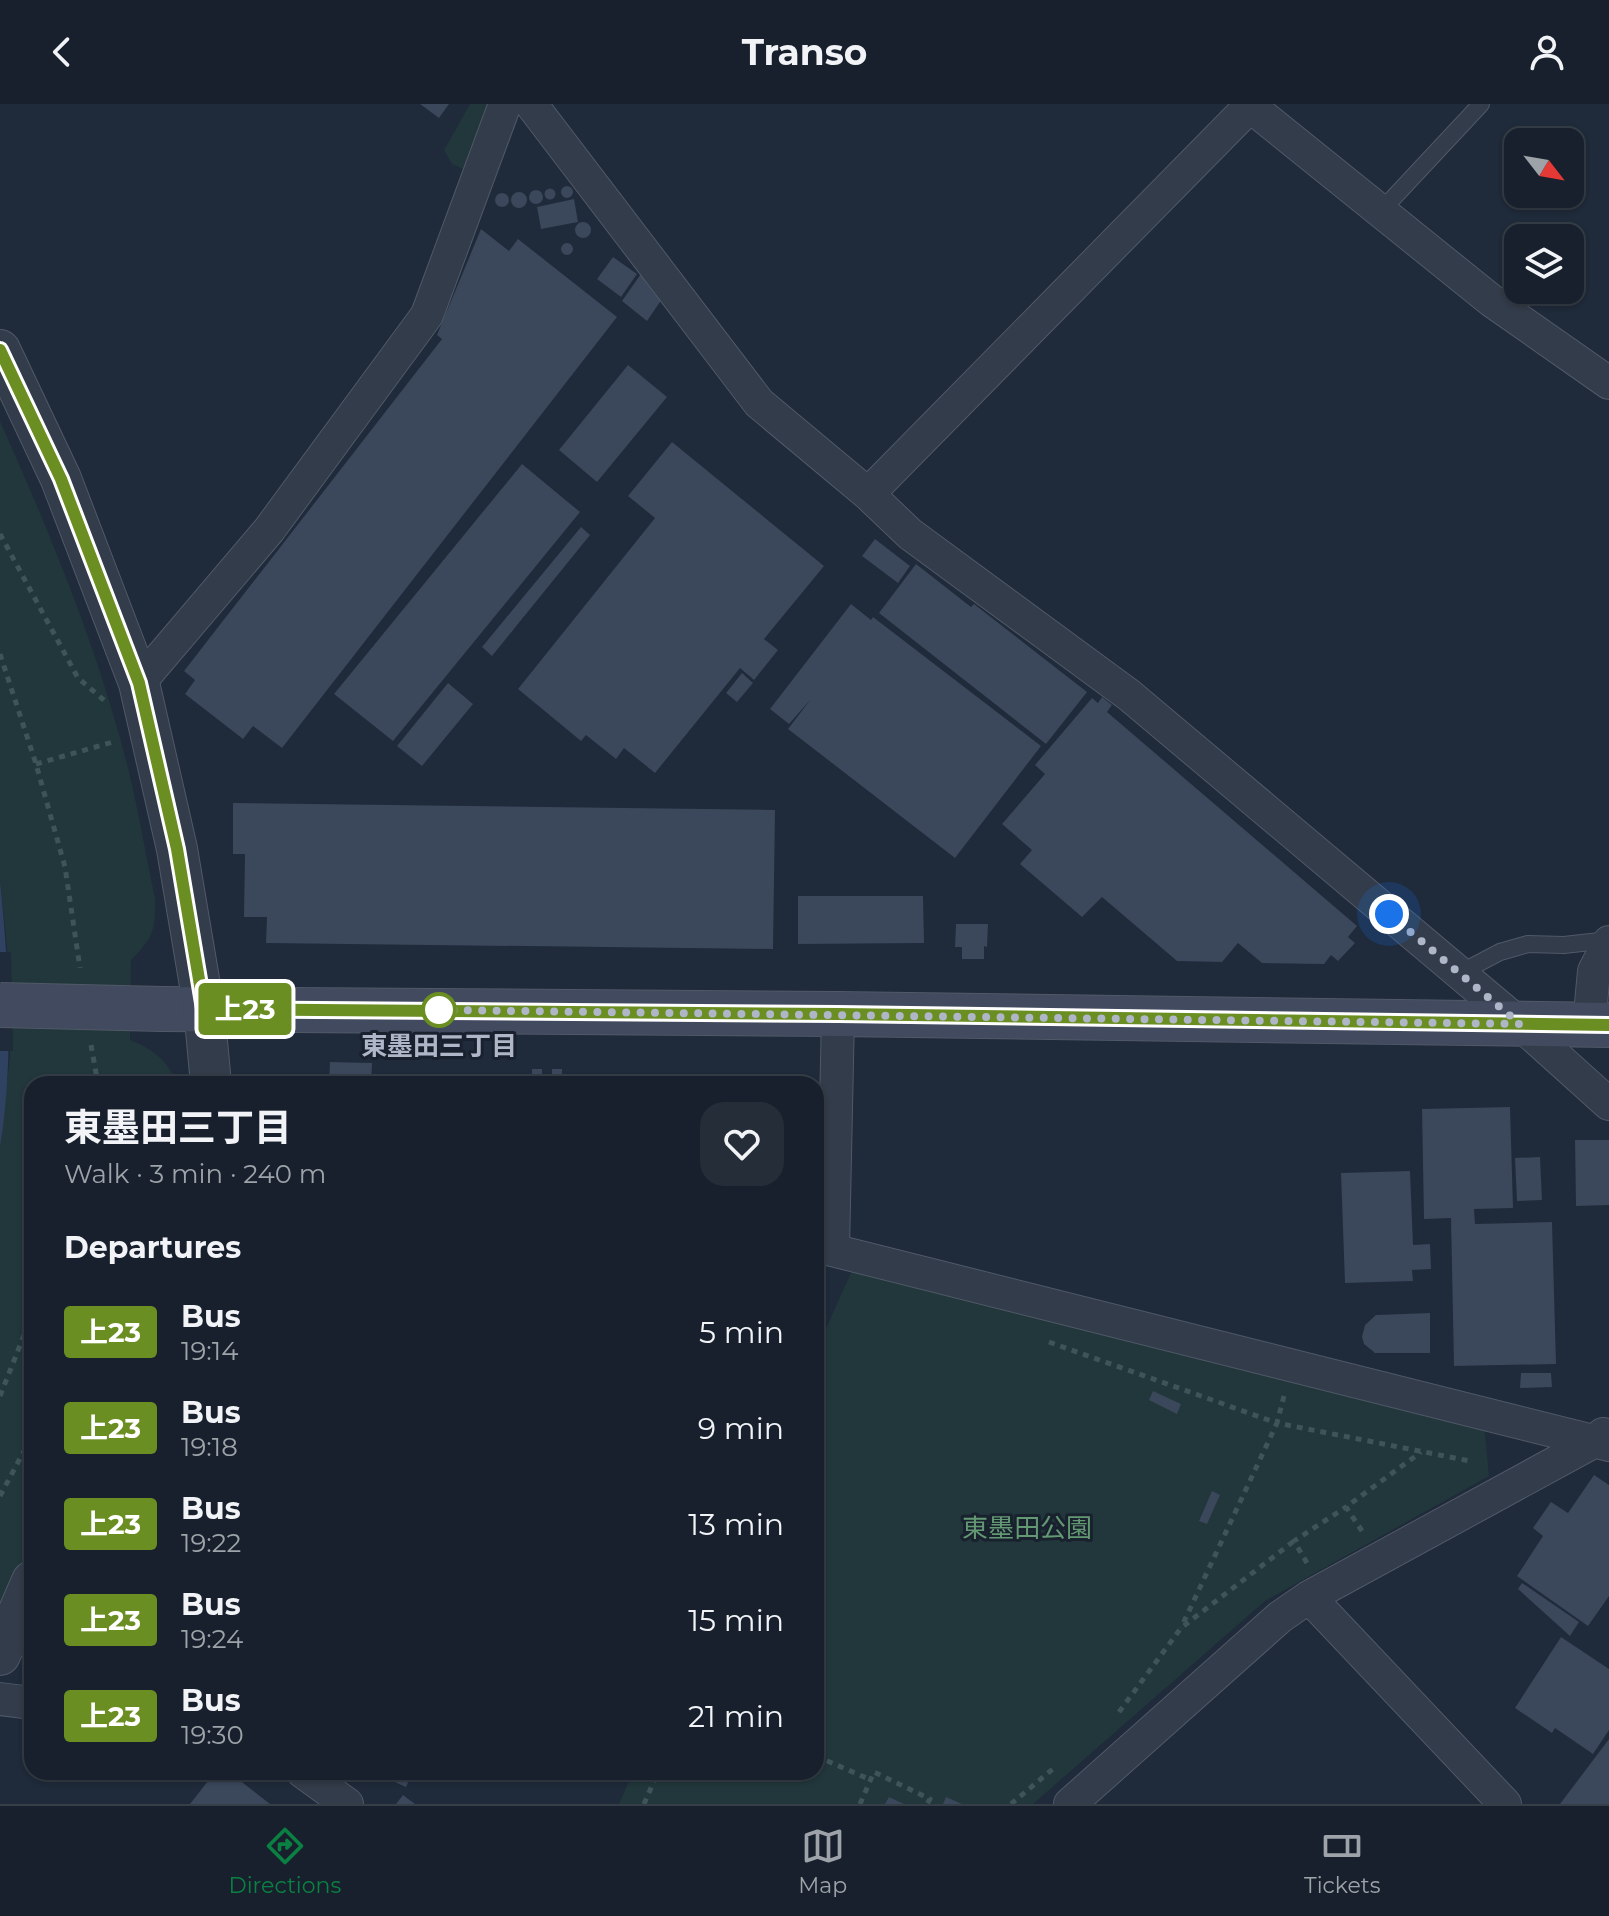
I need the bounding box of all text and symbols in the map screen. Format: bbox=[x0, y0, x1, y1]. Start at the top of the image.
icon: back bbox=[40, 30, 84, 74]
text: Transo bbox=[742, 30, 867, 74]
icon: person bbox=[1525, 30, 1569, 74]
north arrow bbox=[1504, 128, 1584, 208]
map controls bbox=[1504, 128, 1584, 304]
button: layers bbox=[1504, 224, 1584, 304]
your location bbox=[1369, 894, 1409, 934]
line badge: 上23 bbox=[199, 983, 291, 1035]
text: 上23 bbox=[214, 992, 276, 1026]
marker: 東墨田三丁目 bbox=[422, 993, 456, 1027]
place label: 東墨田三丁目 bbox=[361, 1030, 517, 1062]
button: heart bbox=[700, 1102, 784, 1186]
text: 東墨田三丁目 bbox=[64, 1104, 292, 1151]
text: Walk · 3 min · 240 m bbox=[64, 1158, 326, 1190]
text: Departures bbox=[64, 1229, 241, 1266]
text: Bus bbox=[181, 1298, 241, 1335]
text: 5 min bbox=[699, 1314, 784, 1351]
text: 上23 bbox=[80, 1315, 141, 1349]
text: 19:14 bbox=[181, 1335, 238, 1367]
text: Bus bbox=[181, 1394, 241, 1431]
text: 9 min bbox=[698, 1410, 784, 1447]
text: 上23 bbox=[80, 1411, 141, 1445]
text: 19:18 bbox=[181, 1431, 238, 1463]
text: Bus bbox=[181, 1490, 241, 1527]
text: 13 min bbox=[688, 1506, 784, 1543]
text: 上23 bbox=[80, 1507, 141, 1541]
park label: 東墨田公園 bbox=[962, 1512, 1092, 1544]
text: 19:22 bbox=[181, 1527, 241, 1559]
text: Bus bbox=[181, 1586, 241, 1623]
text: 15 min bbox=[688, 1602, 784, 1639]
text: 上23 bbox=[80, 1603, 141, 1637]
text: 19:24 bbox=[181, 1623, 243, 1655]
text: Bus bbox=[181, 1682, 241, 1719]
text: 21 min bbox=[688, 1698, 784, 1735]
text: 上23 bbox=[80, 1699, 141, 1733]
text: 19:30 bbox=[181, 1719, 244, 1751]
tab: Directions bbox=[228, 1824, 341, 1899]
tab: Map bbox=[798, 1824, 847, 1899]
tab: Tickets bbox=[1304, 1824, 1380, 1899]

